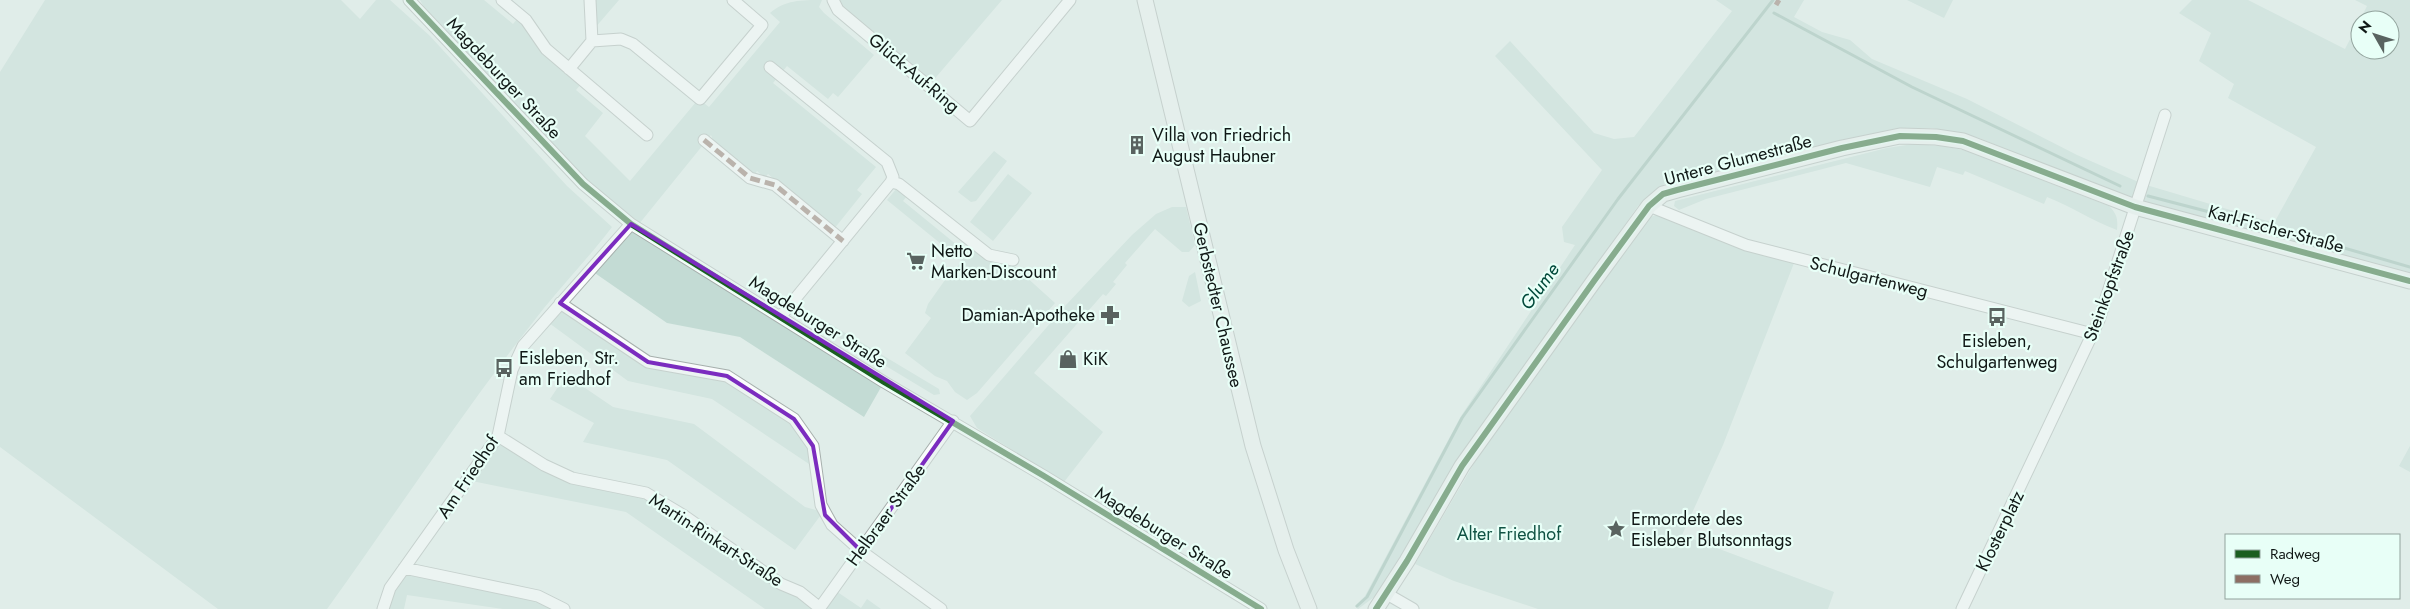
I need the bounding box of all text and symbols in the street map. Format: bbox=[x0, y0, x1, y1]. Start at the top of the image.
north arrow bbox=[2350, 10, 2400, 60]
street label: Magdeburger Straße bbox=[441, 11, 567, 145]
text: N bbox=[2354, 16, 2376, 37]
street label: Glück-Auf-Ring bbox=[863, 27, 965, 119]
place label: Villa von Friedrich August Haubner bbox=[1152, 122, 1291, 169]
street label: Untere Glumestraße bbox=[1661, 128, 1815, 192]
building icon: Villa von Friedrich August Haubner bbox=[1126, 134, 1148, 156]
street label: Karl-Fischer-Straße bbox=[2205, 198, 2347, 260]
street label: Gerbstedter Chaussee bbox=[1186, 220, 1250, 390]
street label: Steinkopfstraße bbox=[2077, 227, 2141, 345]
place label: Netto Marken-Discount bbox=[931, 238, 1057, 285]
supermarket icon: Netto Marken-Discount bbox=[905, 250, 927, 272]
street label: Schulgartenweg bbox=[1807, 250, 1931, 304]
water label: Glume bbox=[1513, 257, 1566, 315]
street label: Magdeburger Straße bbox=[744, 269, 892, 375]
place label: Damian-Apotheke bbox=[962, 302, 1095, 328]
pharmacy icon: Damian-Apotheke bbox=[1099, 304, 1121, 326]
bus stop icon: Eisleben, Schulgartenweg bbox=[1986, 306, 2008, 328]
place label: Eisleben, Schulgartenweg bbox=[1936, 328, 2058, 375]
place label: Eisleben, Str. am Friedhof bbox=[519, 345, 619, 392]
place label: KiK bbox=[1083, 346, 1109, 372]
shop icon: KiK bbox=[1057, 348, 1079, 370]
bus stop icon: Eisleben, Str. am Friedhof bbox=[493, 357, 515, 379]
street label: Am Friedhof bbox=[431, 430, 506, 524]
street label: Helbraer Straße bbox=[840, 459, 932, 571]
street label: Magdeburger Straße bbox=[1090, 480, 1238, 586]
street label: Klosterplatz bbox=[1969, 486, 2031, 576]
street label: Martin-Rinkart-Straße bbox=[644, 487, 788, 593]
place label: Ermordete des Eisleber Blutsonntags bbox=[1631, 506, 1792, 553]
place icon: Ermordete des Eisleber Blutsonntags bbox=[1605, 518, 1627, 540]
park label: Alter Friedhof bbox=[1457, 521, 1562, 547]
legend bbox=[2225, 534, 2400, 599]
text: Radweg bbox=[2270, 543, 2320, 565]
text: Weg bbox=[2270, 568, 2300, 590]

